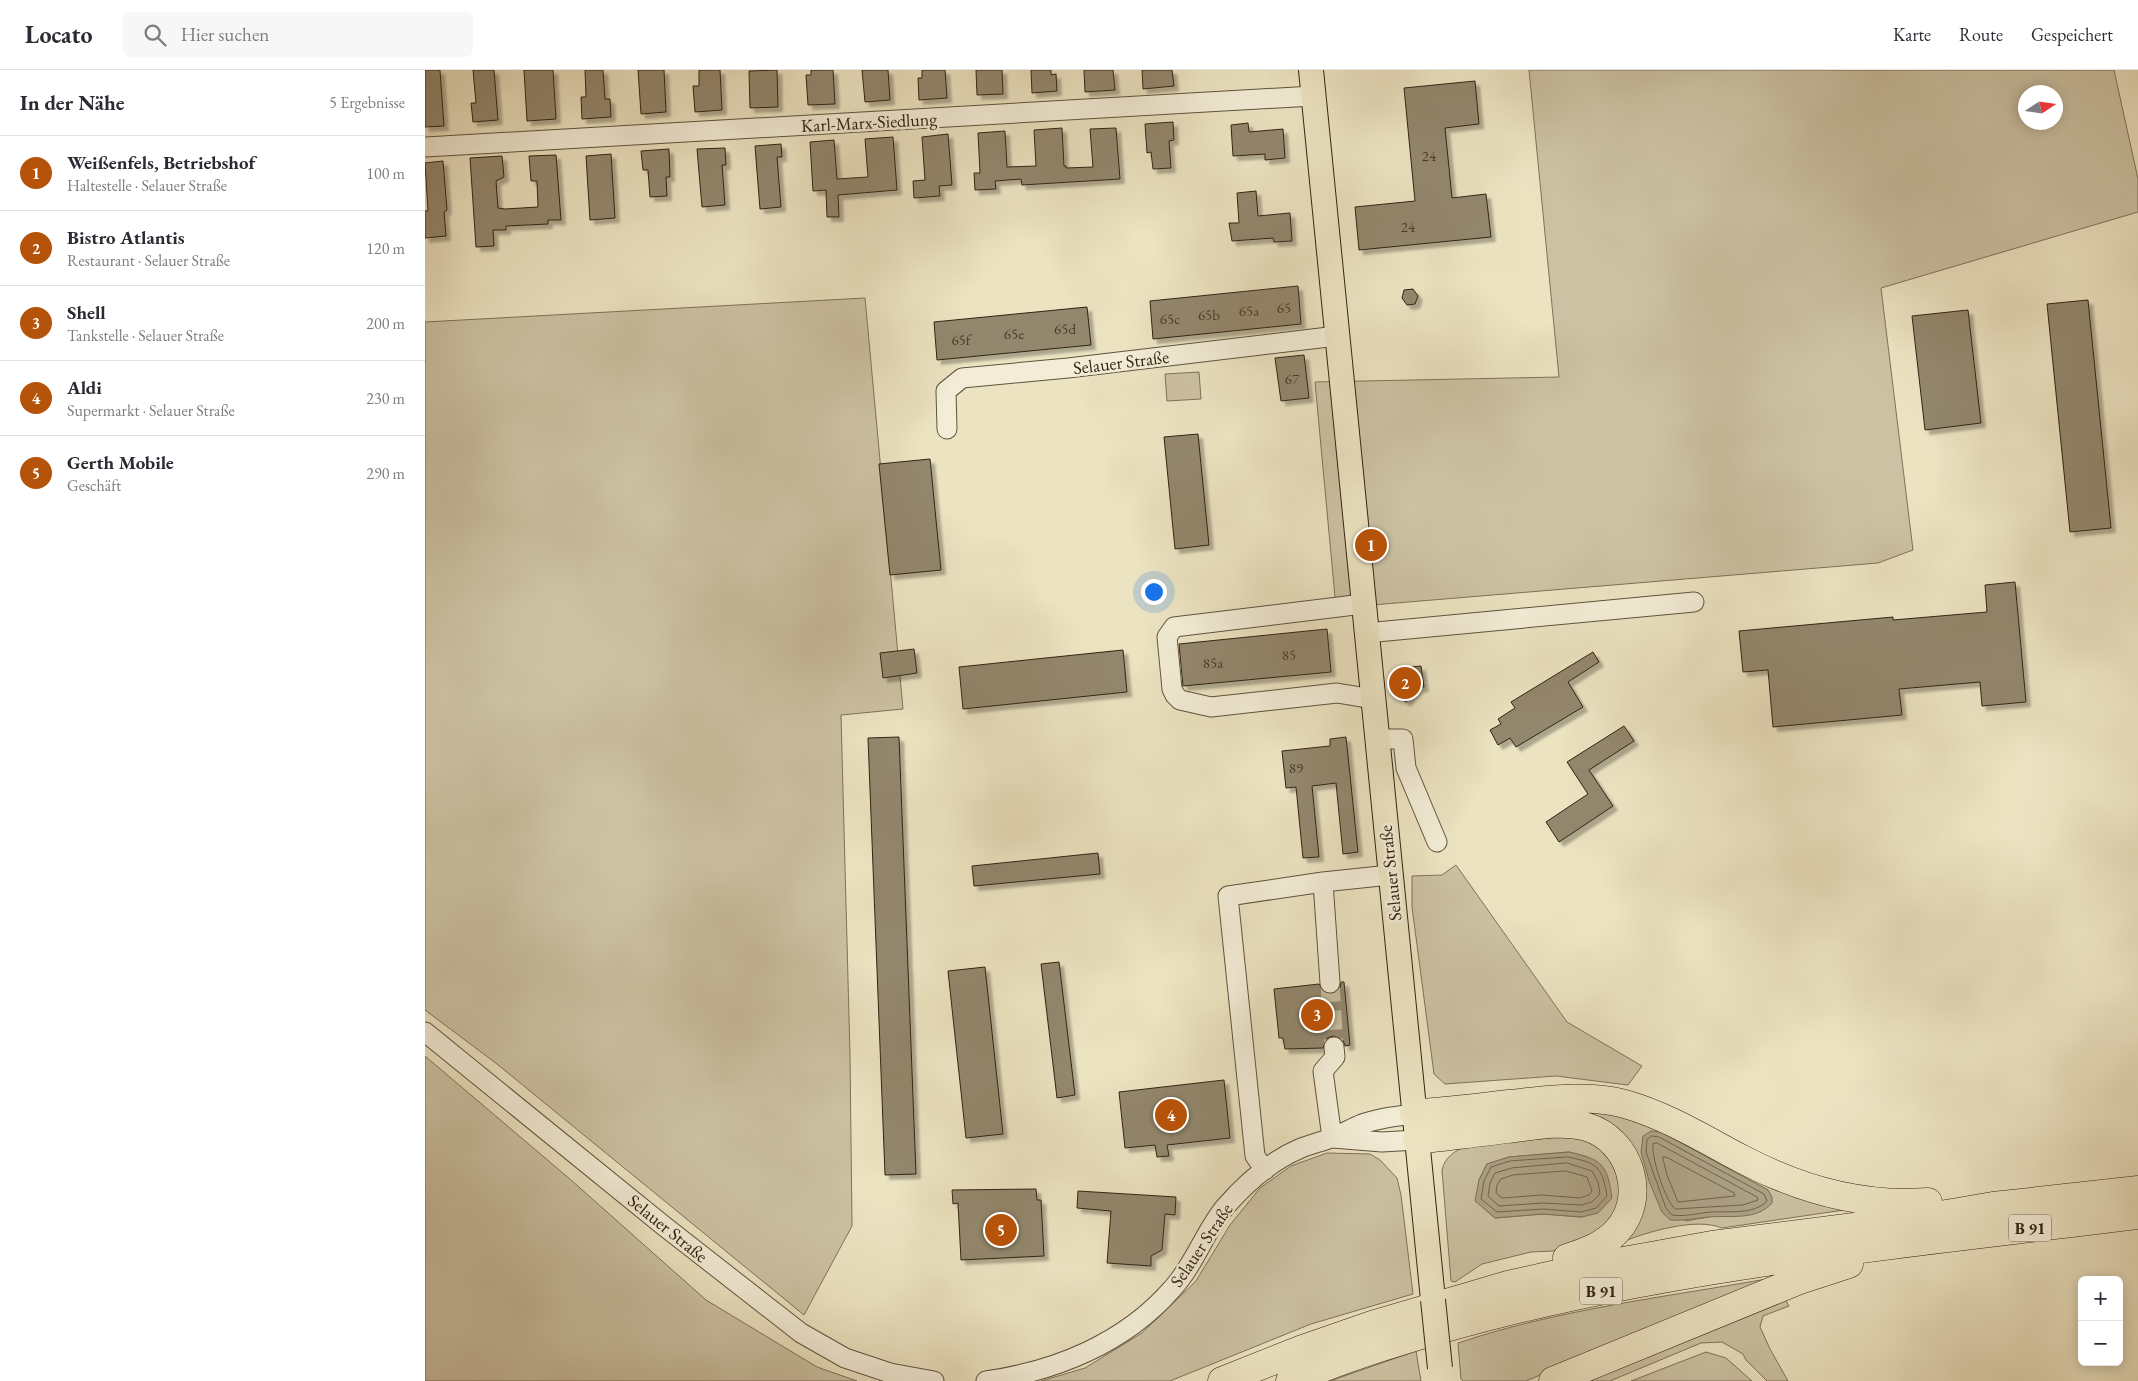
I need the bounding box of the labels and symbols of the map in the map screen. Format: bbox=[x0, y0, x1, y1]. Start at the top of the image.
north arrow bbox=[2018, 85, 2063, 130]
street label: Karl-Marx-Siedlung bbox=[800, 107, 938, 137]
house number: 24 bbox=[1422, 146, 1437, 165]
house number: 24 bbox=[1401, 217, 1416, 236]
house number: 65 bbox=[1277, 298, 1291, 317]
house number: 65a bbox=[1239, 301, 1259, 320]
house number: 65b bbox=[1198, 305, 1220, 324]
house number: 65c bbox=[1160, 309, 1180, 328]
house number: 65d bbox=[1054, 319, 1076, 338]
house number: 65e bbox=[1004, 324, 1024, 343]
house number: 65f bbox=[951, 330, 973, 349]
street label: Selauer Straße bbox=[1072, 345, 1170, 379]
house number: 67 bbox=[1285, 369, 1300, 388]
pin: 1 bbox=[1355, 526, 1387, 564]
your location bbox=[1141, 579, 1167, 605]
house number: 85 bbox=[1282, 645, 1296, 664]
house number: 85a bbox=[1203, 653, 1223, 672]
pin: 2 bbox=[1389, 664, 1421, 702]
house number: 89 bbox=[1289, 758, 1303, 777]
street label: Selauer Straße bbox=[1374, 824, 1406, 922]
pin: 3 bbox=[1301, 996, 1333, 1034]
pin: 4 bbox=[1155, 1096, 1187, 1134]
street label: Selauer Straße bbox=[623, 1189, 713, 1267]
street label: Selauer Straße bbox=[1165, 1199, 1237, 1291]
pin: 5 bbox=[985, 1211, 1017, 1249]
road number: B 91 bbox=[2009, 1214, 2051, 1242]
road number: B 91 bbox=[1580, 1278, 1622, 1304]

